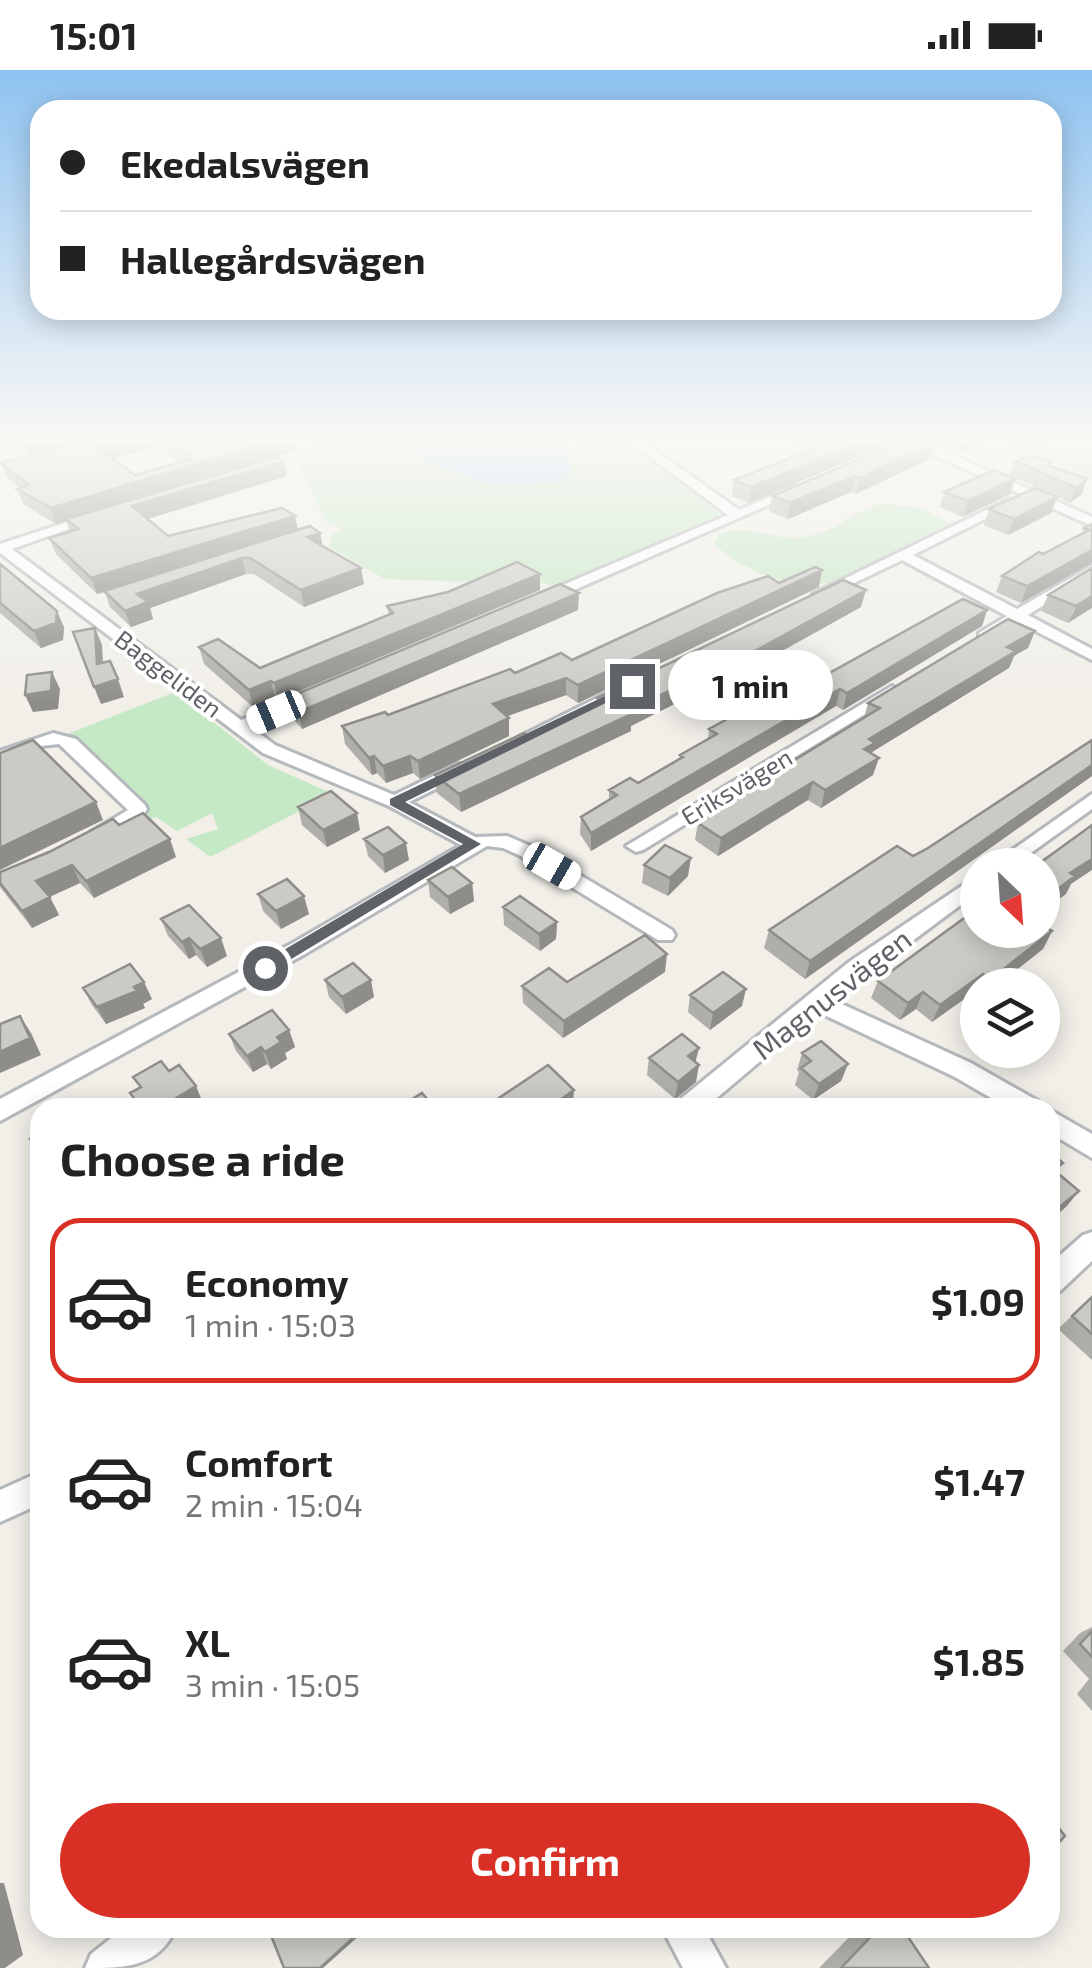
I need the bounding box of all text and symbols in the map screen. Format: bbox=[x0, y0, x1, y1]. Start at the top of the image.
text: 15:01 bbox=[50, 12, 138, 58]
text: Ekedalsvägen bbox=[120, 140, 370, 186]
text: Hallegårdsvägen bbox=[120, 236, 426, 282]
street label: Baggeliden bbox=[110, 623, 228, 723]
callout: 1 min bbox=[667, 651, 832, 721]
route end bbox=[610, 664, 655, 709]
text: 1 min bbox=[712, 666, 789, 704]
car bbox=[243, 686, 309, 738]
street label: Eriksvägen bbox=[675, 741, 797, 831]
car bbox=[519, 838, 585, 894]
north arrow bbox=[960, 848, 1060, 948]
map controls bbox=[960, 848, 1060, 1068]
street label: Magnusvägen bbox=[744, 920, 918, 1066]
route start bbox=[243, 946, 288, 991]
button: layers bbox=[960, 968, 1060, 1068]
text: Choose a ride bbox=[60, 1131, 345, 1185]
icon: car bbox=[65, 1256, 155, 1346]
text: Economy bbox=[185, 1259, 349, 1305]
text: $1.09 bbox=[931, 1278, 1025, 1324]
text: 1 min · 15:03 bbox=[185, 1305, 356, 1343]
icon: car bbox=[65, 1436, 155, 1526]
text: Comfort bbox=[185, 1439, 333, 1485]
text: $1.47 bbox=[933, 1458, 1025, 1504]
text: 2 min · 15:04 bbox=[185, 1485, 363, 1523]
icon: car bbox=[65, 1616, 155, 1706]
text: XL bbox=[185, 1619, 230, 1665]
text: $1.85 bbox=[933, 1638, 1025, 1684]
text: 3 min · 15:05 bbox=[185, 1665, 360, 1703]
button: Confirm bbox=[60, 1803, 1030, 1918]

